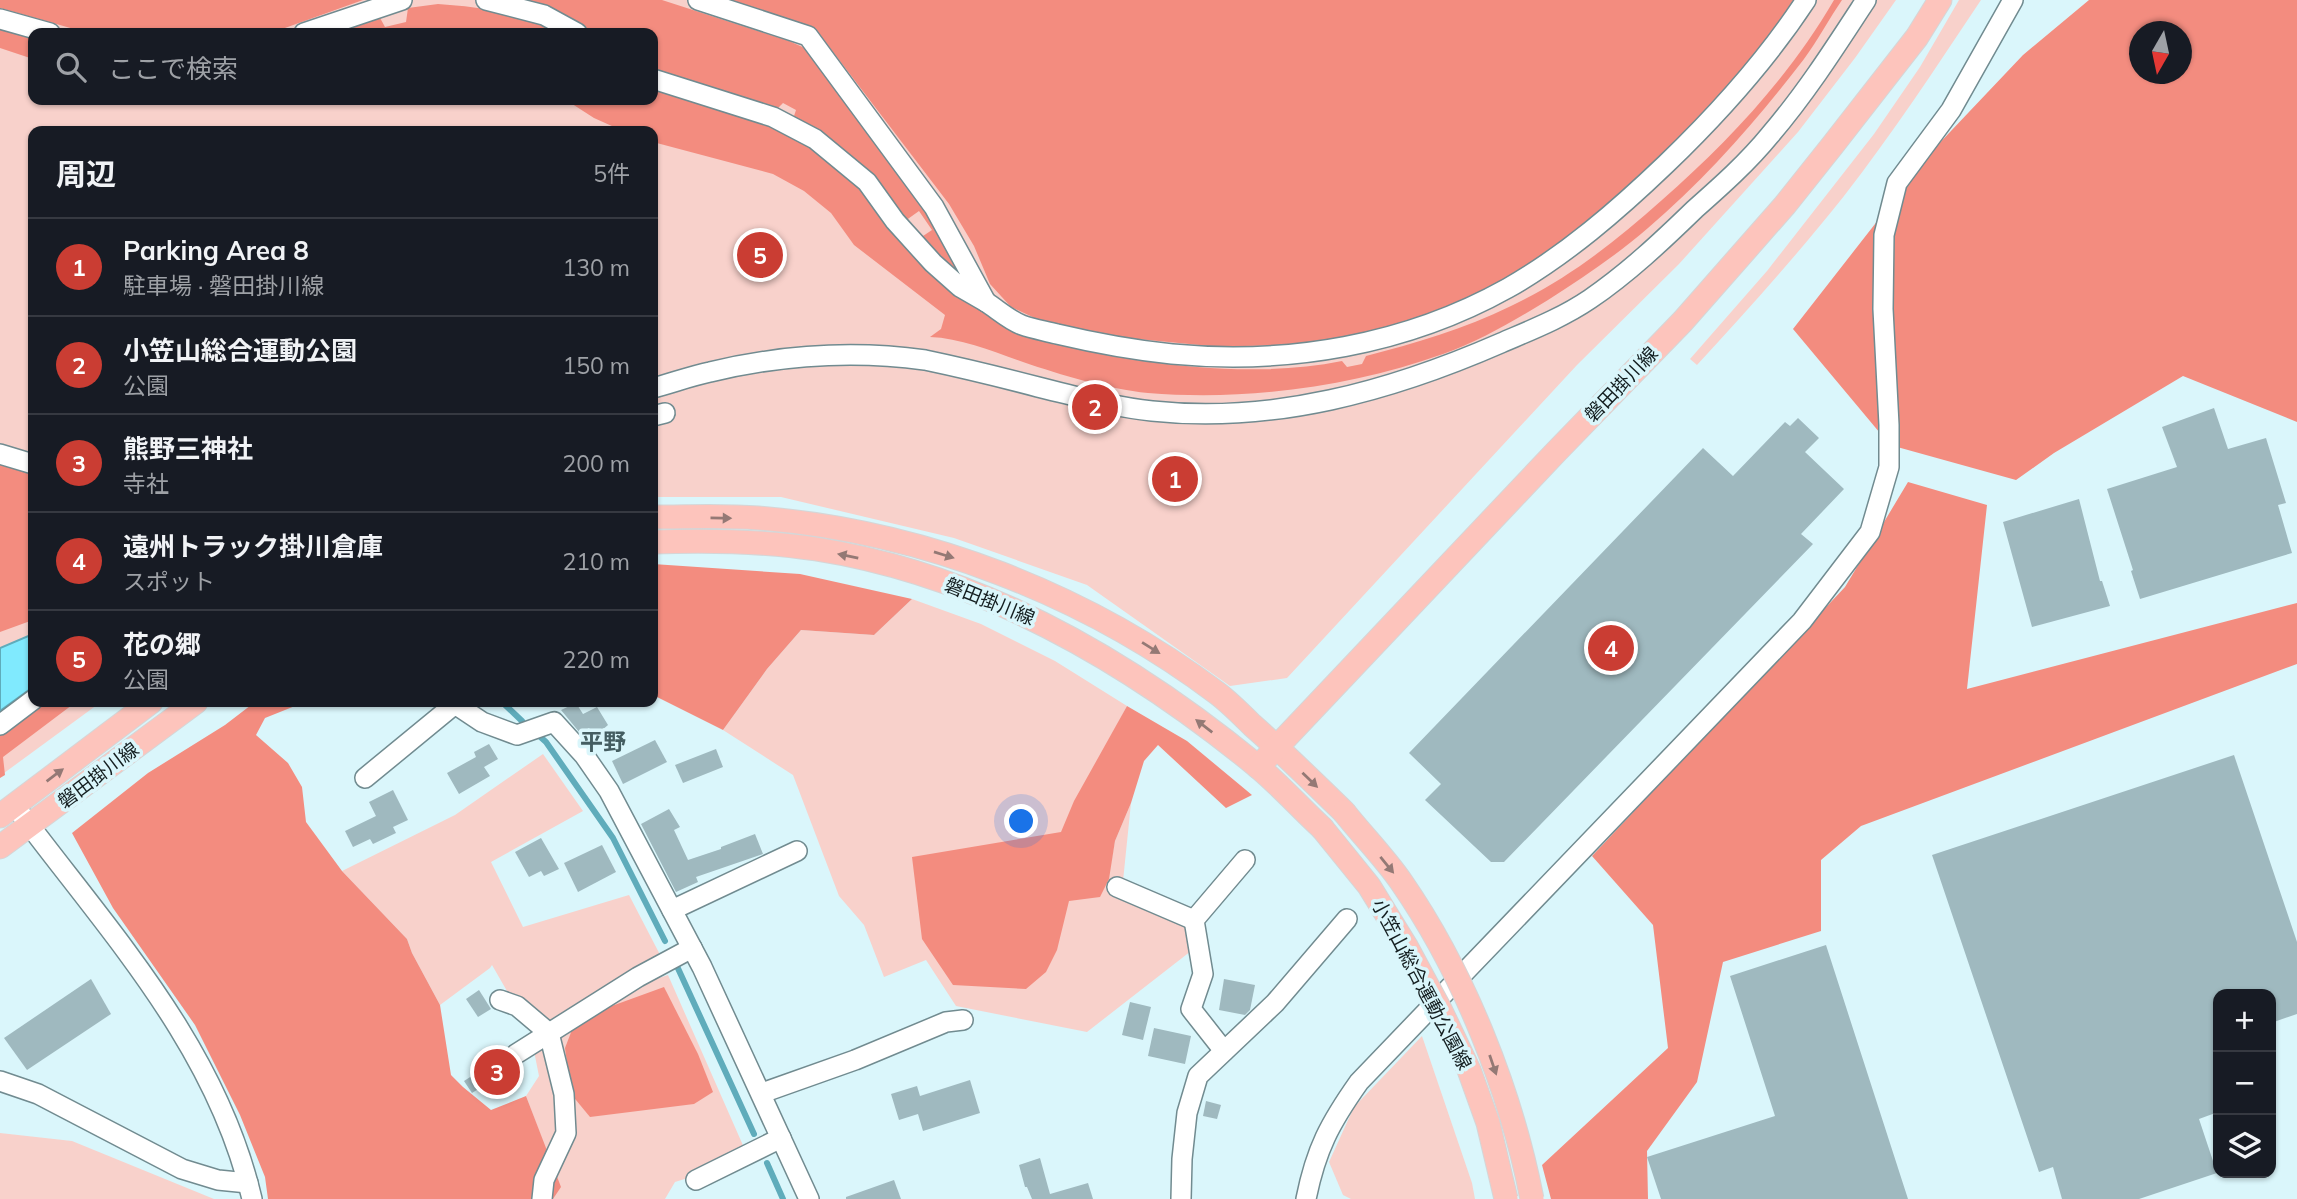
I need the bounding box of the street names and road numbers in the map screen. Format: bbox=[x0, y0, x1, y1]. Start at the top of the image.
street label: 磐田掛川線 bbox=[1579, 341, 1663, 427]
street label: 磐田掛川線 bbox=[941, 572, 1039, 630]
street label: 磐田掛川線 bbox=[53, 737, 143, 813]
street label: 小笠山総合運動公園線 bbox=[1367, 894, 1477, 1074]

